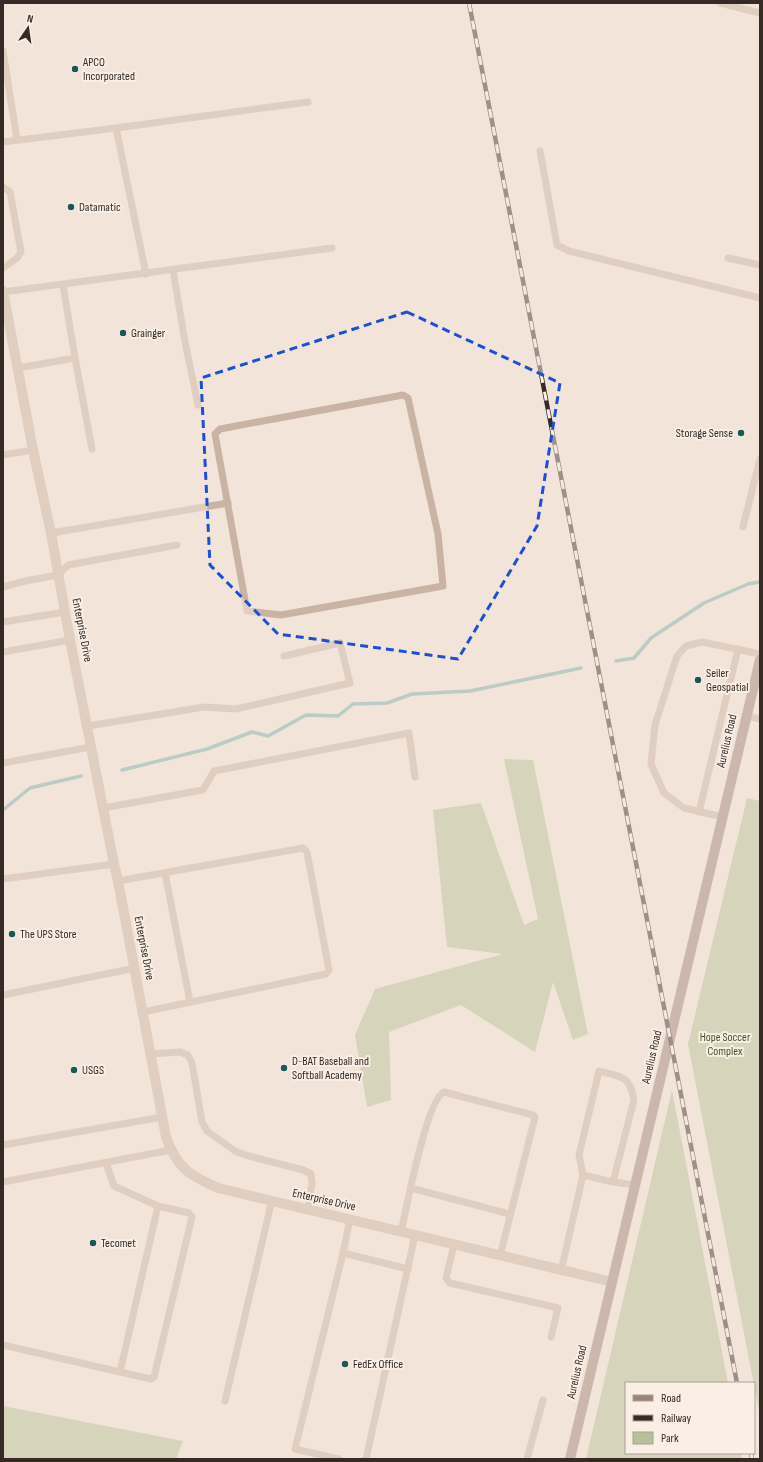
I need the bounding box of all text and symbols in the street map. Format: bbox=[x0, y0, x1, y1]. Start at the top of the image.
north arrow bbox=[8, 8, 48, 48]
text: N bbox=[26, 12, 35, 26]
place label: APCO Incorporated bbox=[82, 55, 135, 84]
marker: APCO Incorporated bbox=[70, 64, 80, 74]
place label: Datamatic bbox=[79, 200, 121, 215]
marker: Datamatic bbox=[66, 202, 76, 212]
place label: Grainger bbox=[131, 326, 166, 341]
marker: Grainger bbox=[118, 328, 128, 338]
place label: Storage Sense bbox=[676, 426, 733, 441]
marker: Storage Sense bbox=[736, 428, 746, 438]
street label: Enterprise Drive bbox=[68, 597, 96, 663]
place label: Seiler Geospatial bbox=[706, 666, 748, 695]
marker: Seiler Geospatial bbox=[693, 675, 703, 685]
street label: Aurelius Road bbox=[713, 713, 740, 770]
street label: Enterprise Drive bbox=[130, 915, 158, 981]
place label: The UPS Store bbox=[20, 927, 77, 942]
marker: The UPS Store bbox=[7, 929, 17, 939]
street label: Aurelius Road bbox=[638, 1029, 665, 1086]
park label: Hope Soccer Complex bbox=[700, 1030, 751, 1059]
place label: D-BAT Baseball and Softball Academy bbox=[292, 1054, 369, 1083]
place label: USGS bbox=[82, 1063, 104, 1078]
marker: D-BAT Baseball and Softball Academy bbox=[279, 1063, 289, 1073]
marker: USGS bbox=[69, 1065, 79, 1075]
street label: Enterprise Drive bbox=[291, 1185, 357, 1215]
place label: Tecomet bbox=[101, 1236, 136, 1251]
marker: Tecomet bbox=[88, 1238, 98, 1248]
street label: Aurelius Road bbox=[563, 1344, 590, 1401]
place label: FedEx Office bbox=[353, 1357, 403, 1372]
marker: FedEx Office bbox=[340, 1359, 350, 1369]
legend bbox=[625, 1382, 755, 1454]
text: Road bbox=[661, 1391, 681, 1406]
text: Railway bbox=[661, 1411, 692, 1426]
text: Park bbox=[661, 1431, 679, 1446]

